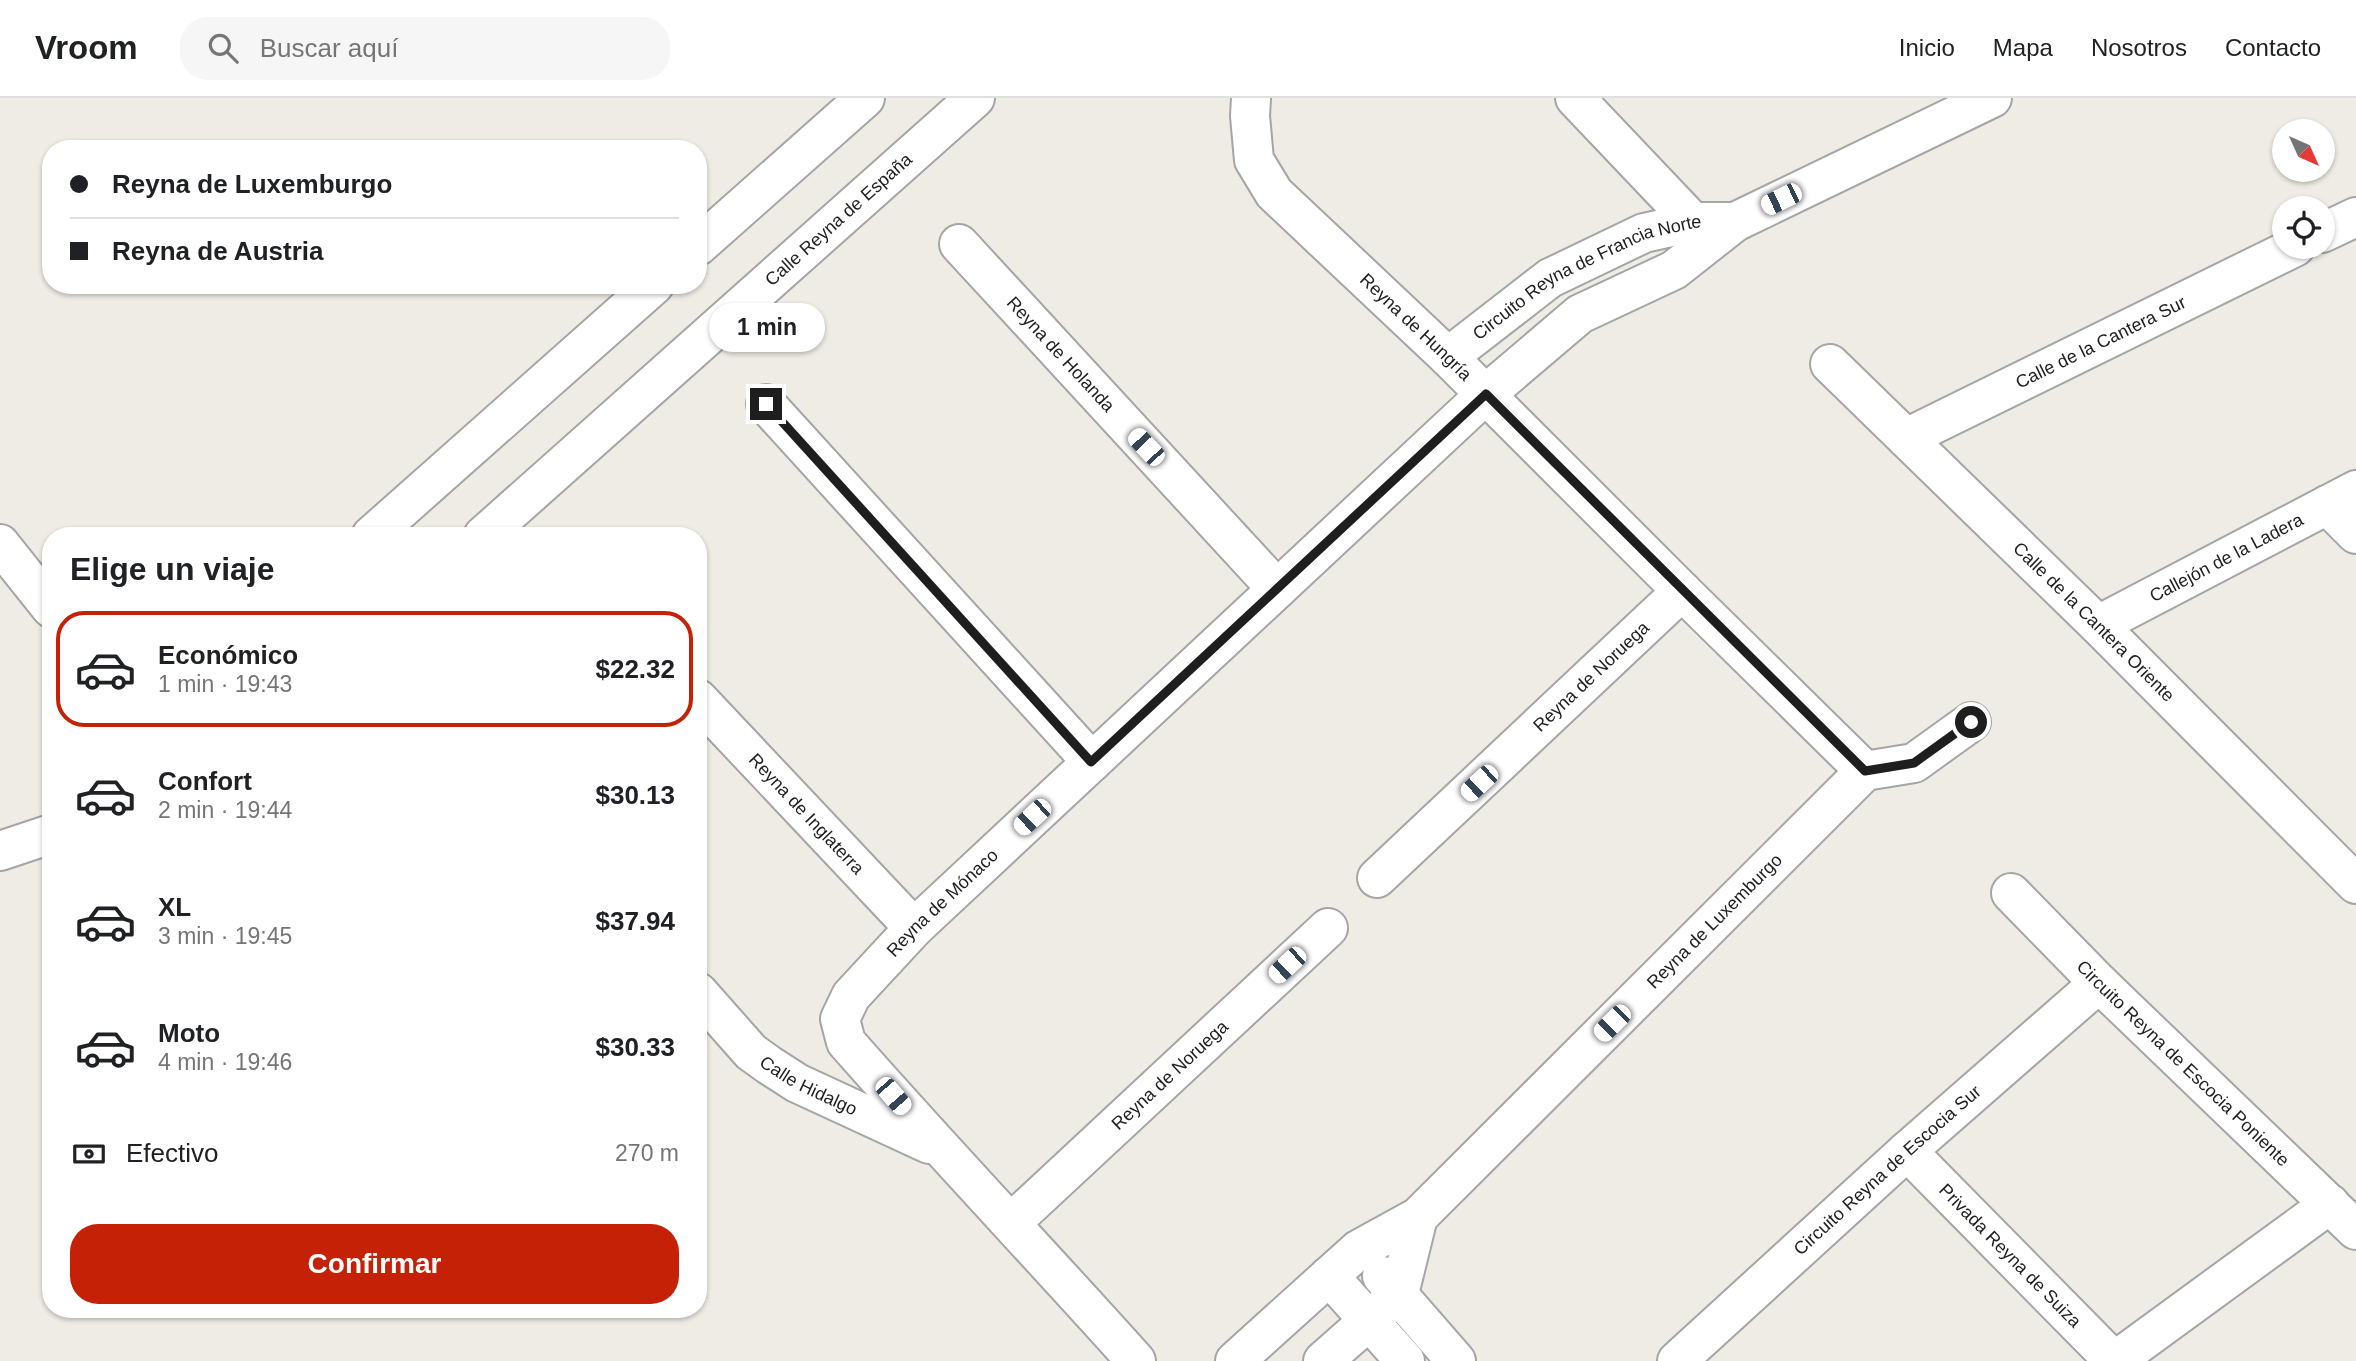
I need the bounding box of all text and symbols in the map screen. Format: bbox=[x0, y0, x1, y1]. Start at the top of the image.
search box bbox=[180, 17, 670, 80]
text: Vroom bbox=[35, 29, 138, 66]
icon: search bbox=[204, 29, 242, 67]
text: Buscar aquí bbox=[260, 33, 398, 63]
text: Inicio bbox=[1899, 34, 1955, 61]
text: Mapa bbox=[1993, 34, 2053, 61]
text: Nosotros bbox=[2091, 34, 2187, 61]
text: Contacto bbox=[2225, 34, 2321, 61]
north arrow bbox=[2272, 119, 2334, 182]
map controls bbox=[2272, 119, 2335, 259]
street label: Calle Reyna de España bbox=[761, 148, 917, 290]
text: Reyna de Luxemburgo bbox=[112, 169, 392, 199]
car bbox=[1758, 180, 1805, 218]
button: locate bbox=[2272, 196, 2335, 259]
street label: Circuito Reyna de Francia Norte bbox=[1469, 212, 1701, 344]
text: Reyna de Austria bbox=[112, 236, 323, 266]
street label: Reyna de Hungría bbox=[1356, 269, 1476, 385]
street label: Calle de la Cantera Sur bbox=[2012, 292, 2189, 393]
street label: Reyna de Holanda bbox=[1003, 293, 1119, 417]
callout: 1 min bbox=[708, 302, 824, 352]
text: 1 min bbox=[737, 314, 797, 340]
route end bbox=[750, 388, 782, 420]
car bbox=[1124, 424, 1169, 470]
street label: Callejón de la Ladera bbox=[2146, 509, 2307, 606]
street label: Calle de la Cantera Oriente bbox=[2009, 538, 2179, 706]
text: Elige un viaje bbox=[70, 551, 275, 587]
street label: Reyna de Noruega bbox=[1529, 617, 1654, 736]
icon: car bbox=[74, 638, 137, 701]
text: Económico bbox=[158, 640, 298, 670]
text: $22.32 bbox=[595, 654, 675, 684]
text: 1 min · 19:43 bbox=[158, 671, 292, 697]
route start bbox=[1955, 706, 1987, 738]
street label: Reyna de Inglaterra bbox=[745, 750, 869, 879]
car bbox=[1457, 761, 1502, 805]
icon: car bbox=[74, 764, 137, 827]
text: Confort bbox=[158, 766, 252, 796]
text: $30.13 bbox=[595, 780, 675, 810]
car bbox=[1010, 795, 1055, 839]
text: 2 min · 19:44 bbox=[158, 797, 292, 823]
street label: Reyna de Mónaco bbox=[883, 845, 1002, 961]
street label: Reyna de Luxemburgo bbox=[1643, 850, 1786, 993]
icon: car bbox=[74, 890, 137, 953]
text: XL bbox=[158, 892, 191, 922]
text: $37.94 bbox=[595, 906, 675, 936]
text: 3 min · 19:45 bbox=[158, 923, 292, 949]
car bbox=[1265, 943, 1310, 987]
street label: Circuito Reyna de Escocia Poniente bbox=[2073, 956, 2293, 1170]
car bbox=[1590, 1001, 1635, 1045]
icon: car bbox=[74, 1016, 137, 1079]
street label: Reyna de Noruega bbox=[1108, 1016, 1233, 1134]
text: Moto bbox=[158, 1018, 220, 1048]
text: $30.33 bbox=[595, 1032, 675, 1062]
text: 4 min · 19:46 bbox=[158, 1049, 292, 1075]
street label: Calle Hidalgo bbox=[756, 1052, 860, 1119]
car bbox=[872, 1073, 915, 1119]
street label: Circuito Reyna de Escocia Sur bbox=[1790, 1081, 1985, 1259]
icon: cash bbox=[70, 1135, 108, 1173]
text: Efectivo bbox=[126, 1138, 219, 1168]
text: 270 m bbox=[615, 1140, 679, 1166]
street label: Privada Reyna de Suiza bbox=[1935, 1180, 2086, 1332]
button: Confirmar bbox=[70, 1224, 679, 1304]

